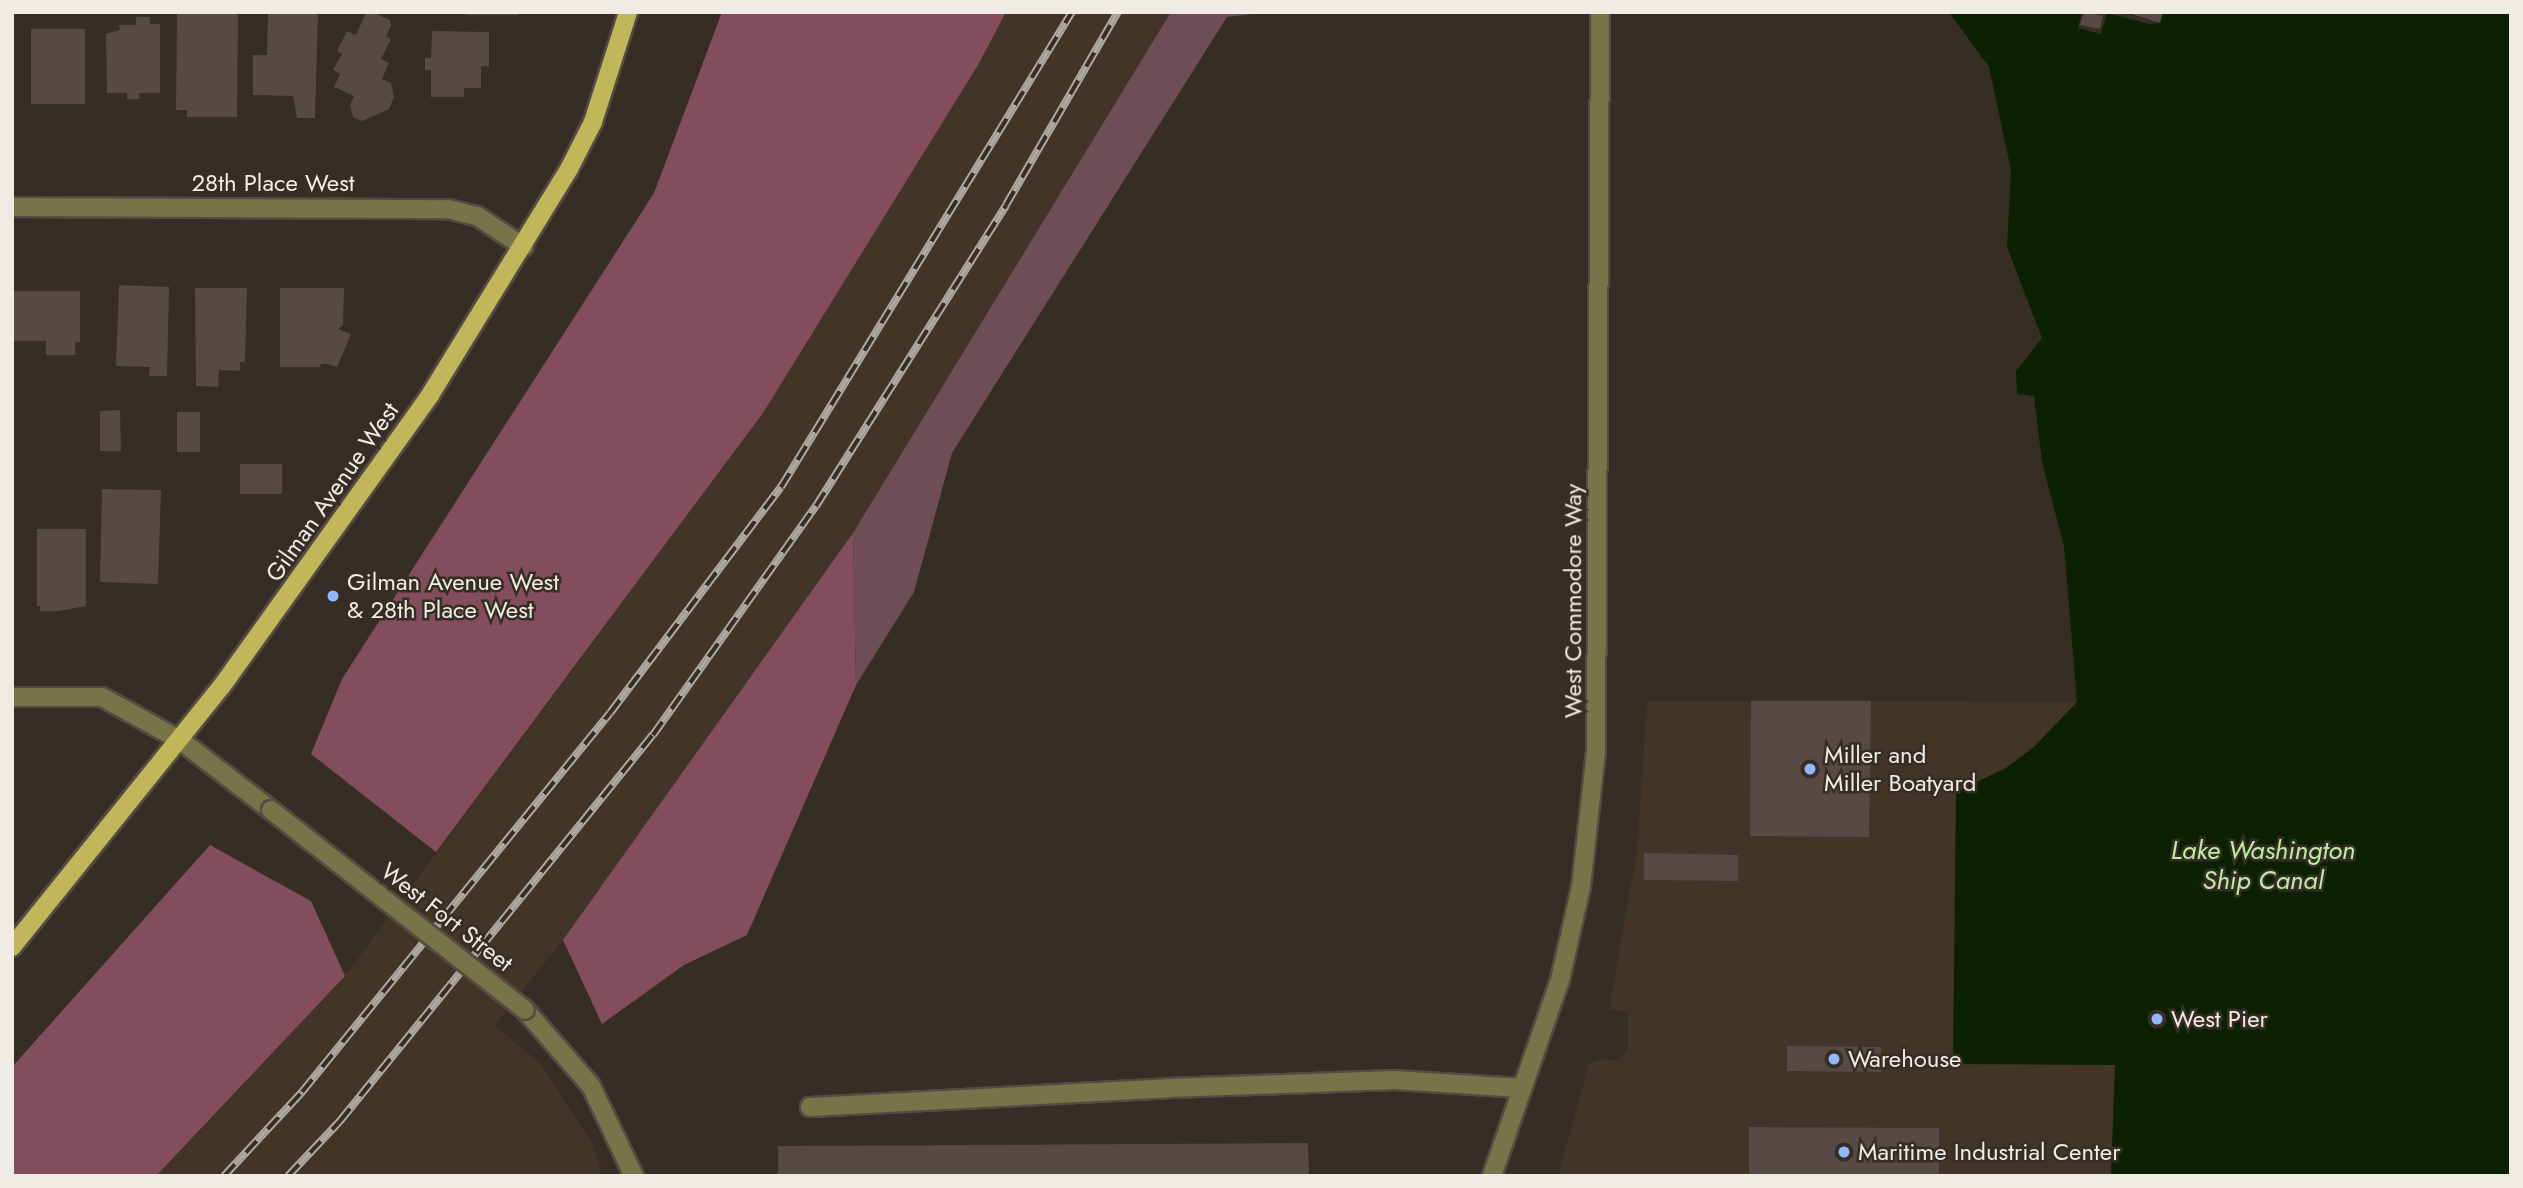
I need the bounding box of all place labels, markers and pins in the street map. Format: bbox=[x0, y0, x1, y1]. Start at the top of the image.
place label: Gilman Avenue West & 28th Place West bbox=[347, 568, 559, 624]
marker: Gilman Avenue West & 28th Place West bbox=[325, 588, 341, 604]
place label: Miller and Miller Boatyard bbox=[1824, 741, 1976, 797]
marker: Miller and Miller Boatyard bbox=[1802, 761, 1818, 777]
place label: West Pier bbox=[2171, 1005, 2268, 1033]
marker: West Pier bbox=[2149, 1011, 2165, 1027]
place label: Warehouse bbox=[1848, 1045, 1961, 1073]
marker: Warehouse bbox=[1826, 1051, 1842, 1067]
place label: Maritime Industrial Center bbox=[1858, 1138, 2120, 1166]
marker: Maritime Industrial Center bbox=[1836, 1144, 1852, 1160]

